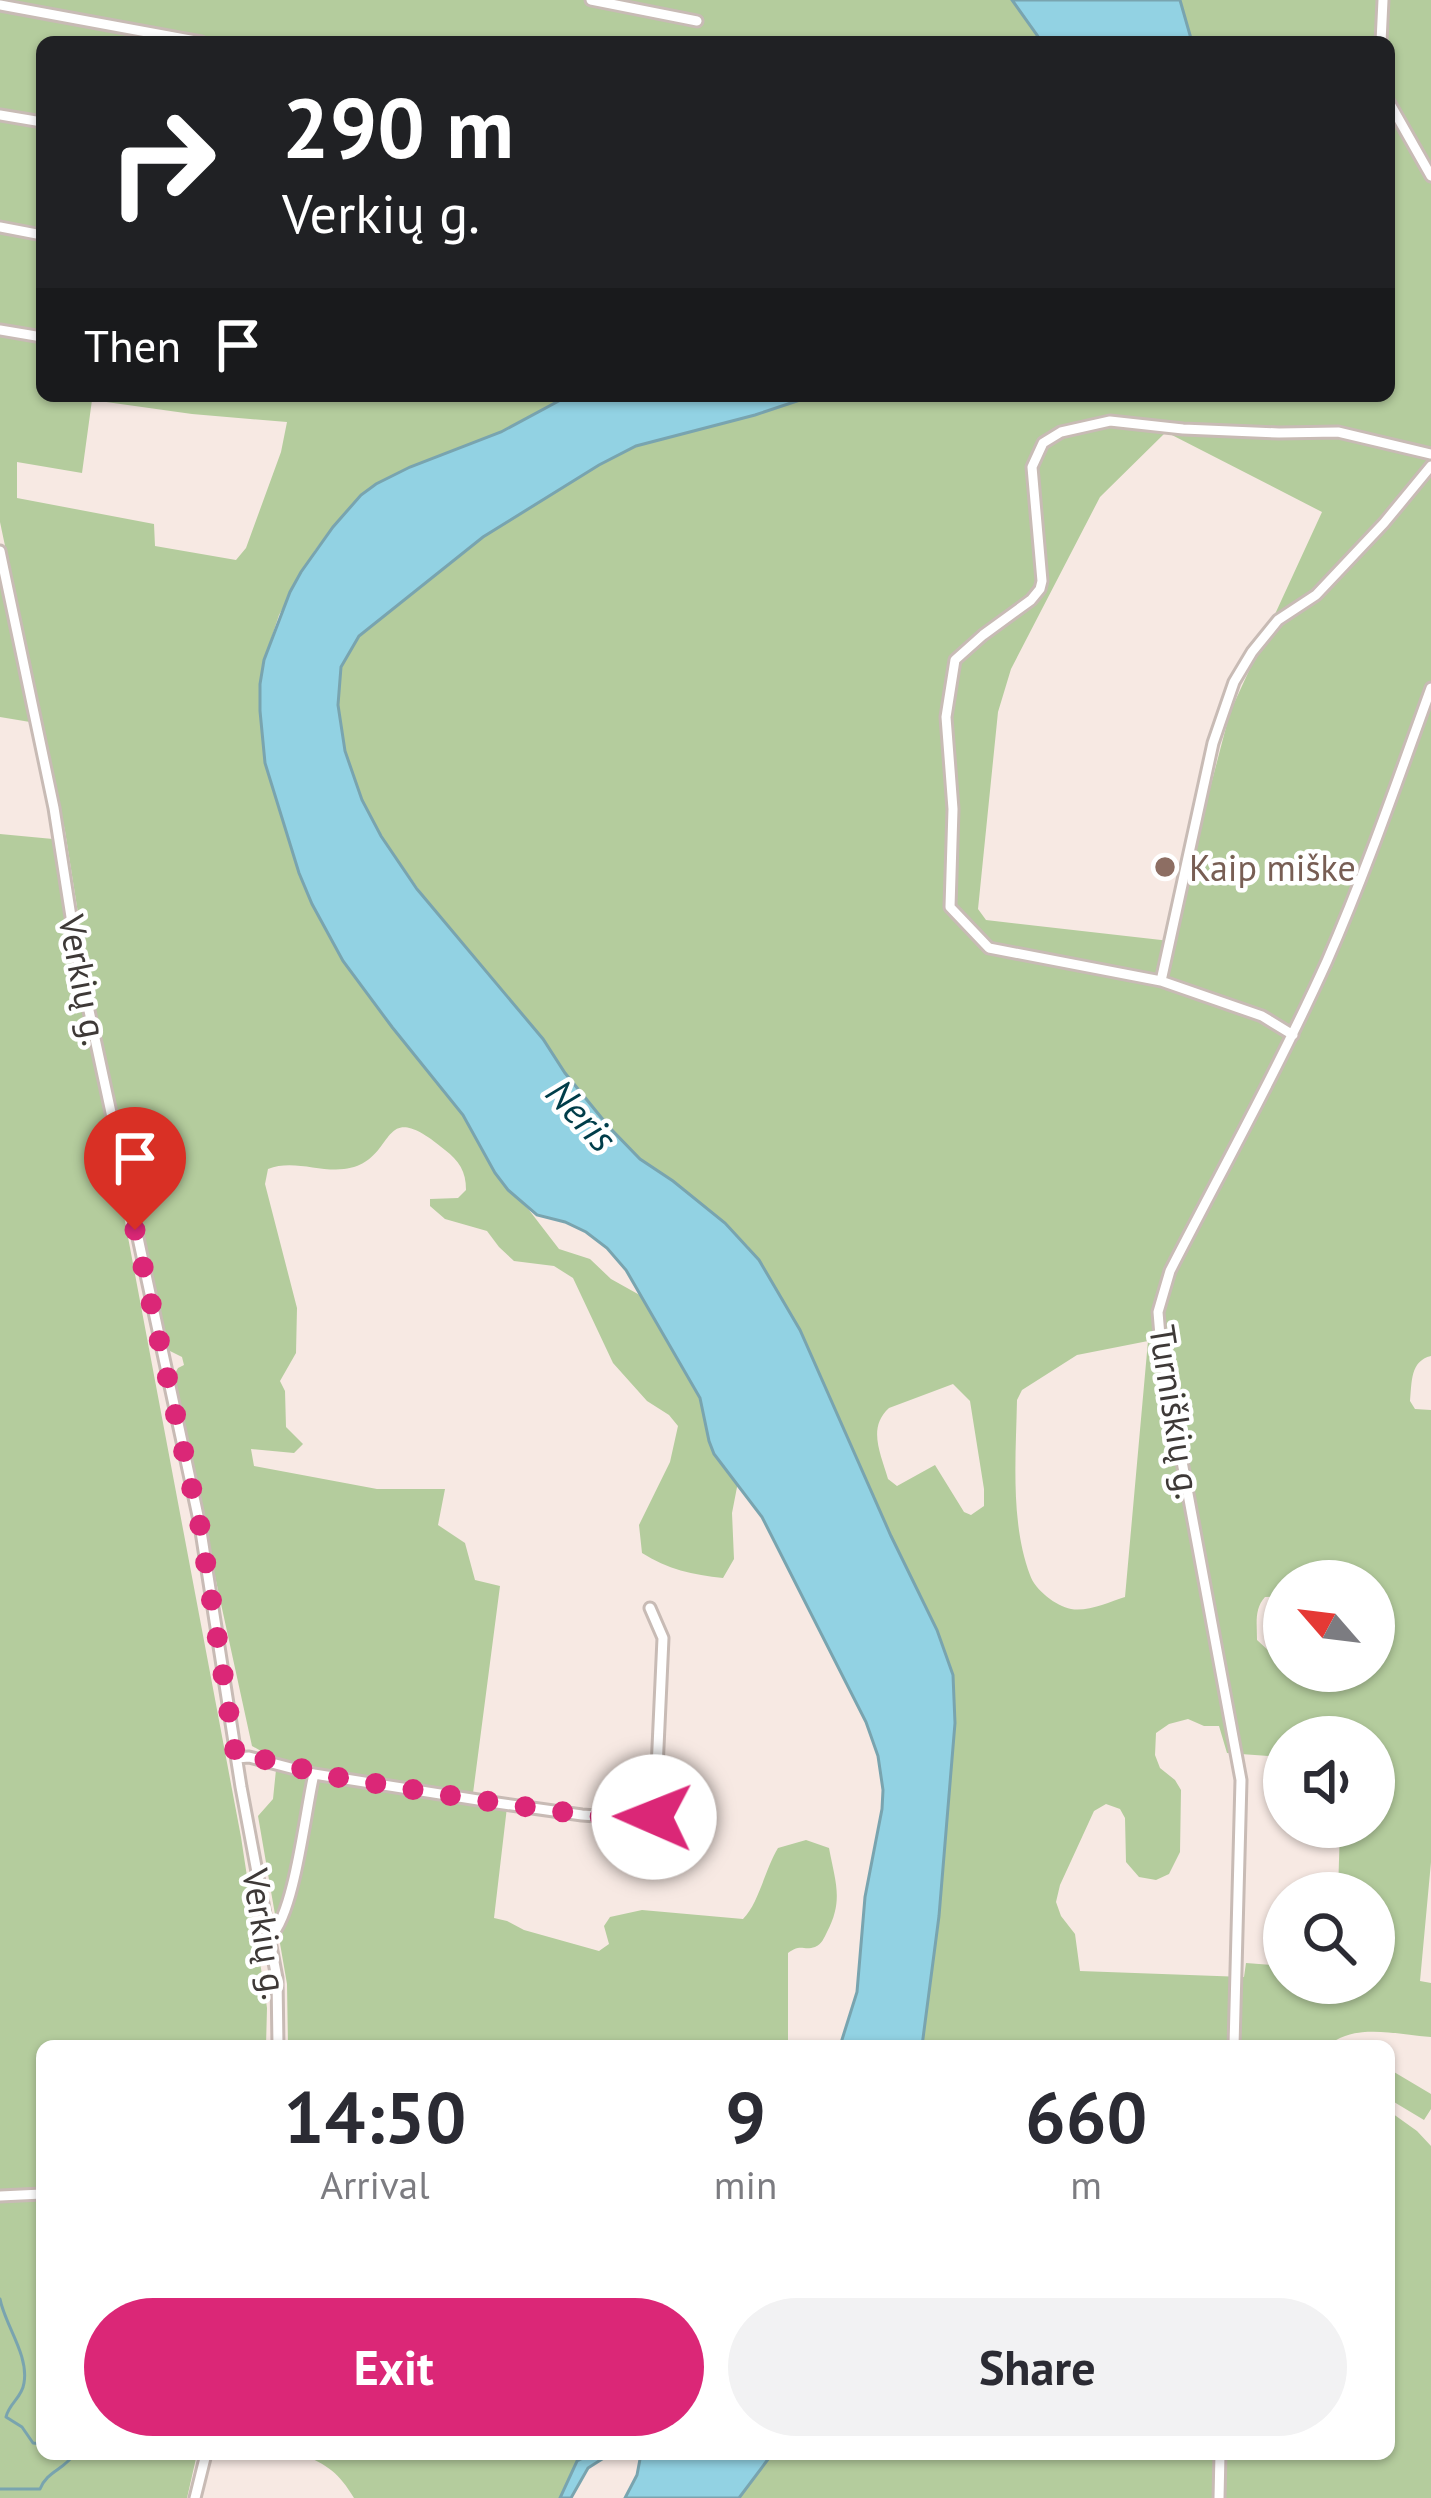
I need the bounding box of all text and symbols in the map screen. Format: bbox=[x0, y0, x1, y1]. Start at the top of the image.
text: 290 m bbox=[282, 72, 514, 181]
icon: right bbox=[84, 84, 240, 240]
text: Verkių g. bbox=[282, 178, 480, 248]
icon: arrive bbox=[205, 312, 271, 378]
text: Then bbox=[84, 316, 181, 374]
place label: Kaip miške bbox=[1189, 844, 1356, 891]
marker: Kaip miške bbox=[1152, 854, 1178, 880]
street label: Verkių g. bbox=[48, 910, 120, 1049]
water label: Neris bbox=[536, 1068, 629, 1163]
pin bbox=[84, 1107, 186, 1230]
icon: arrive bbox=[102, 1125, 168, 1191]
street label: Turniškių g. bbox=[1139, 1322, 1213, 1502]
north arrow bbox=[1263, 1560, 1395, 1692]
map controls bbox=[1263, 1560, 1395, 2004]
button: sound bbox=[1263, 1716, 1395, 1848]
position arrow bbox=[591, 1754, 717, 1880]
street label: Verkių g. bbox=[232, 1864, 300, 2003]
button: search bbox=[1263, 1872, 1395, 2004]
text: 14:50 bbox=[284, 2070, 466, 2163]
text: 9 bbox=[725, 2070, 766, 2163]
text: 660 bbox=[1025, 2070, 1147, 2163]
text: Arrival bbox=[320, 2159, 430, 2210]
text: min bbox=[714, 2159, 777, 2210]
text: m bbox=[1070, 2159, 1102, 2210]
button: Exit bbox=[84, 2298, 704, 2436]
button: Share bbox=[728, 2298, 1347, 2436]

